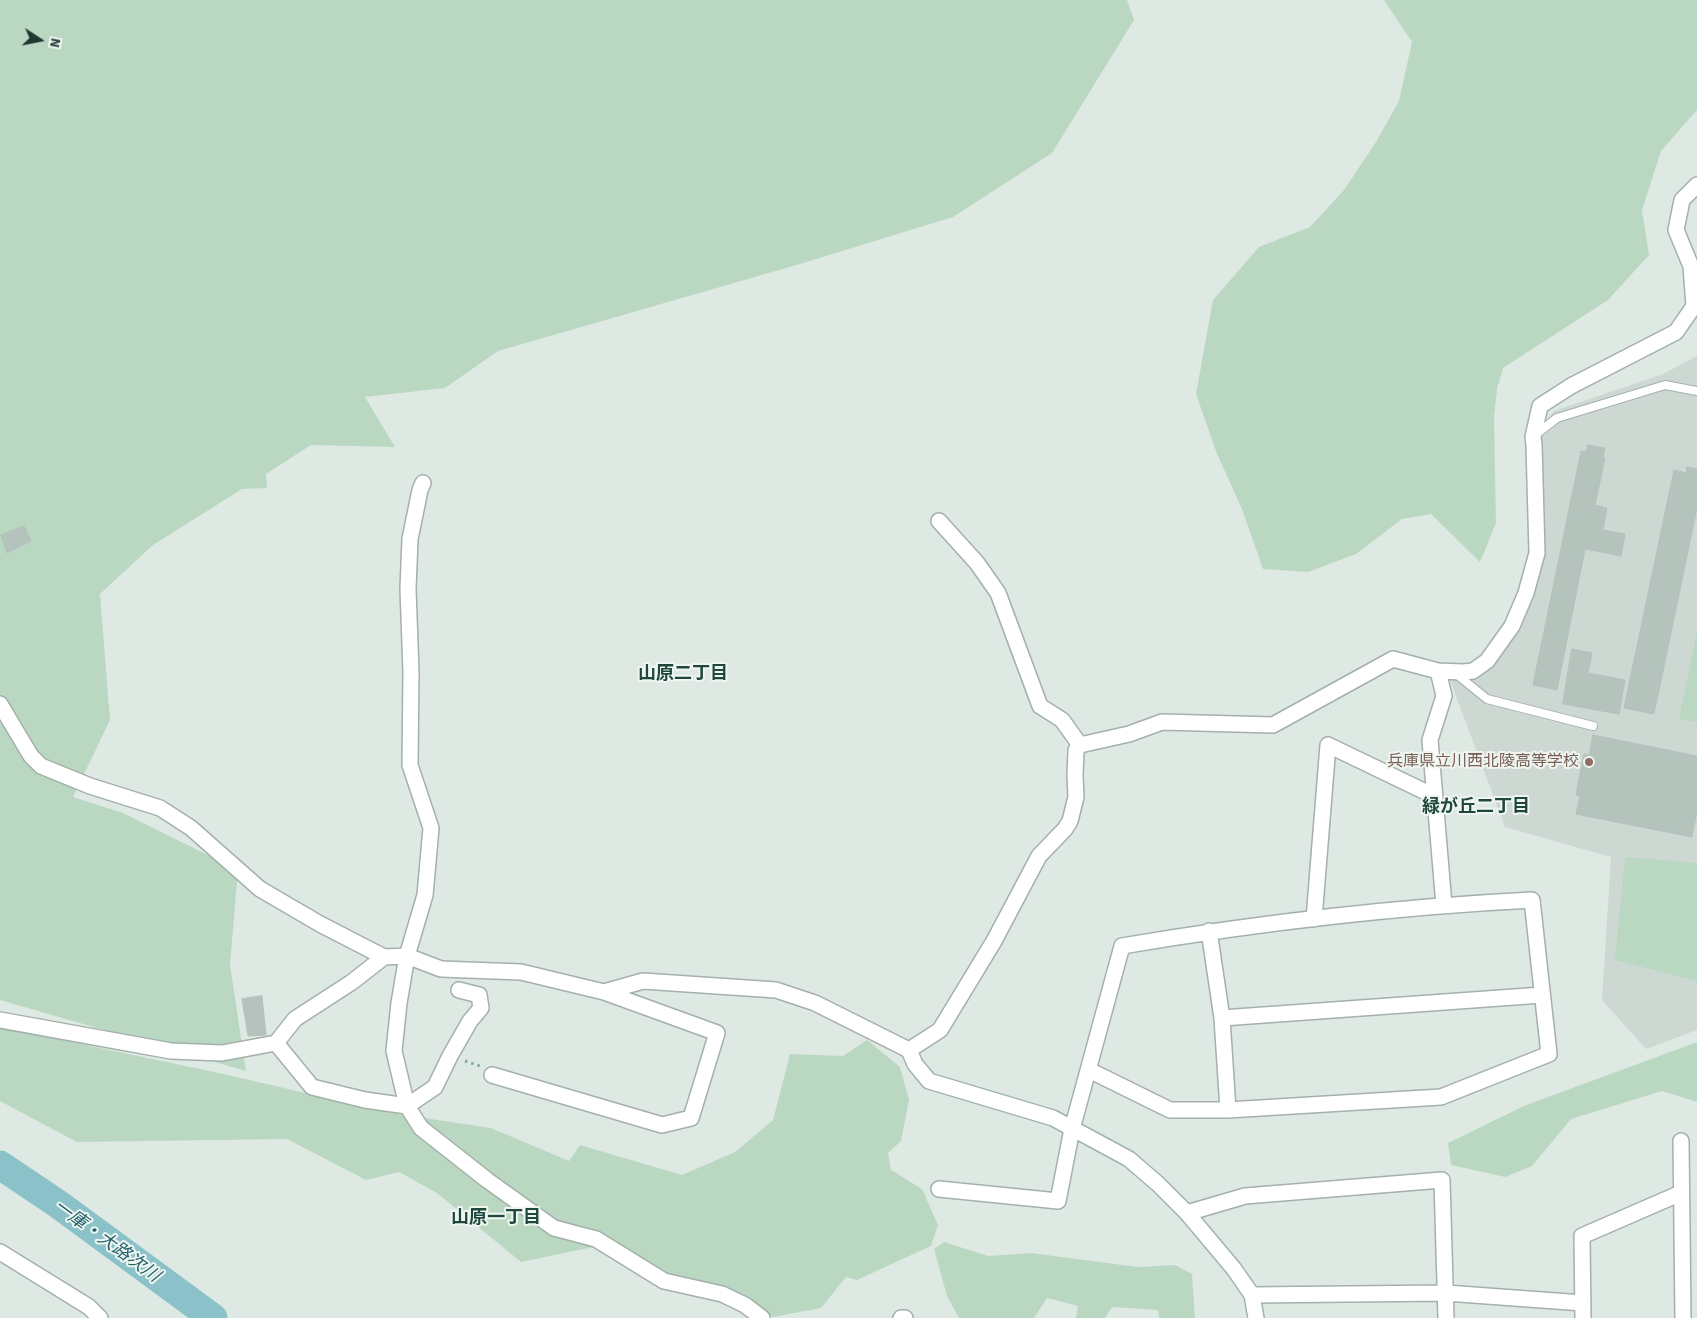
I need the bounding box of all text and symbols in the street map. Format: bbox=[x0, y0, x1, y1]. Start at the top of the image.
north arrow bbox=[15, 15, 65, 65]
text: N bbox=[44, 36, 65, 49]
district label: 山原二丁目 bbox=[638, 664, 728, 686]
place label: 兵庫県立川西北陵高等学校 bbox=[1387, 752, 1579, 772]
marker: 兵庫県立川西北陵高等学校 bbox=[1583, 756, 1595, 768]
district label: 緑が丘二丁目 bbox=[1422, 797, 1530, 819]
water label: 一庫・大路次川 bbox=[49, 1196, 163, 1288]
district label: 山原一丁目 bbox=[451, 1208, 541, 1230]

